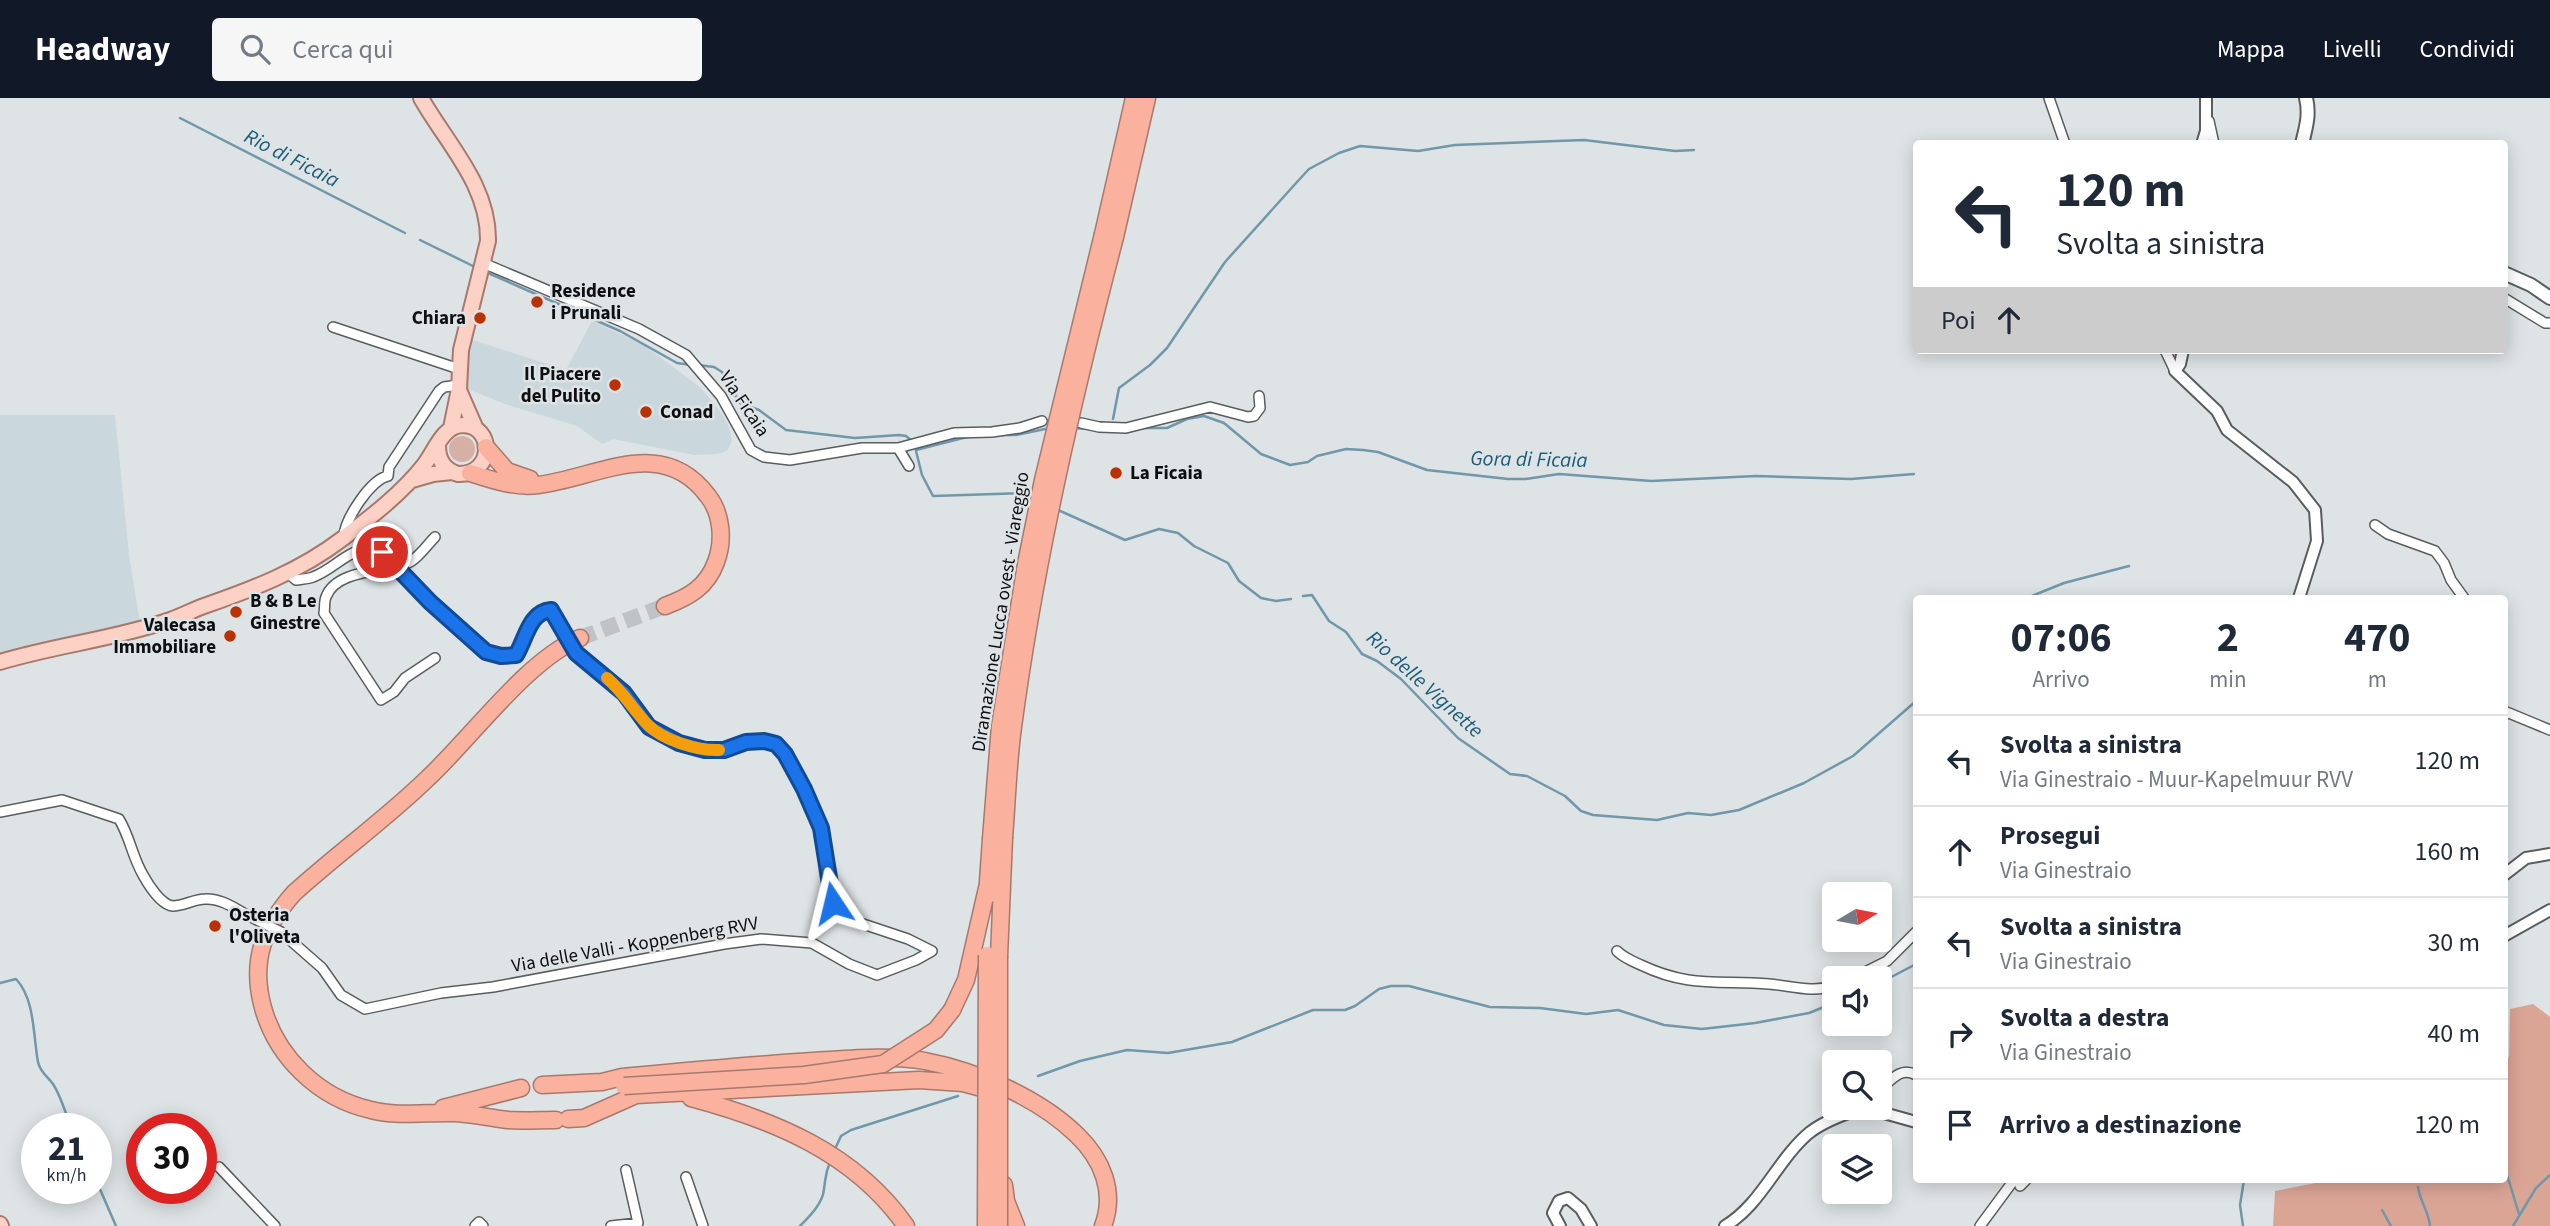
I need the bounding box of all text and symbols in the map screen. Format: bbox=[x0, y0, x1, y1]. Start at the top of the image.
search box bbox=[212, 18, 702, 81]
text: Headway bbox=[35, 26, 170, 73]
icon: search bbox=[236, 30, 274, 68]
text: Cerca qui bbox=[292, 31, 394, 68]
text: Mappa bbox=[2217, 32, 2285, 67]
text: Livelli bbox=[2323, 32, 2382, 67]
text: Condividi bbox=[2420, 32, 2515, 67]
water label: Rio di Ficaia bbox=[239, 121, 345, 195]
text: 120 m bbox=[2056, 156, 2185, 226]
icon: left bbox=[1941, 168, 2032, 259]
text: Svolta a sinistra bbox=[2056, 221, 2265, 267]
place label: Residence i Prunali bbox=[551, 278, 636, 327]
marker: Residence i Prunali bbox=[529, 294, 545, 310]
icon: ahead bbox=[1990, 301, 2028, 339]
text: Poi bbox=[1941, 302, 1976, 339]
place label: Chiara bbox=[412, 305, 466, 332]
marker: Chiara bbox=[472, 310, 488, 326]
place label: Il Piacere del Pulito bbox=[521, 361, 601, 410]
street label: Via Ficaia bbox=[712, 366, 776, 442]
marker: Il Piacere del Pulito bbox=[607, 377, 623, 393]
place label: Conad bbox=[660, 399, 713, 426]
marker: Conad bbox=[638, 404, 654, 420]
water label: Gora di Ficaia bbox=[1470, 443, 1588, 475]
place label: La Ficaia bbox=[1130, 460, 1203, 487]
marker: La Ficaia bbox=[1108, 465, 1124, 481]
street label: Diramazione Lucca ovest - Viareggio bbox=[966, 470, 1036, 754]
pin bbox=[352, 522, 412, 582]
icon: arrive bbox=[363, 533, 401, 571]
place label: B & B Le Ginestre bbox=[250, 588, 321, 637]
marker: B & B Le Ginestre bbox=[228, 604, 244, 620]
text: 07:06 bbox=[2010, 608, 2112, 668]
text: 2 bbox=[2217, 608, 2239, 668]
text: 470 bbox=[2344, 608, 2411, 668]
place label: Valecasa Immobiliare bbox=[113, 612, 216, 661]
water label: Rio delle Vignette bbox=[1360, 623, 1490, 745]
marker: Valecasa Immobiliare bbox=[222, 628, 238, 644]
text: Arrivo bbox=[2032, 663, 2090, 696]
text: min bbox=[2209, 663, 2247, 696]
text: m bbox=[2368, 663, 2387, 696]
text: Svolta a sinistra bbox=[2000, 726, 2182, 763]
icon: left bbox=[1941, 742, 1979, 780]
text: 120 m bbox=[2414, 742, 2480, 779]
text: Via Ginestraio - Muur-Kapelmuur RVV bbox=[2000, 763, 2353, 796]
text: Prosegui bbox=[2000, 817, 2100, 854]
icon: ahead bbox=[1941, 833, 1979, 871]
text: 160 m bbox=[2414, 833, 2480, 870]
text: Via Ginestraio bbox=[2000, 854, 2132, 887]
position arrow bbox=[796, 866, 870, 940]
north arrow bbox=[1822, 882, 1892, 952]
map controls bbox=[1822, 882, 1892, 1204]
place label: Osteria l'Oliveta bbox=[229, 902, 300, 951]
text: Svolta a sinistra bbox=[2000, 908, 2182, 945]
street label: Via delle Valli - Koppenberg RVV bbox=[510, 910, 761, 980]
marker: Osteria l'Oliveta bbox=[207, 918, 223, 934]
icon: left bbox=[1941, 924, 1979, 962]
text: 30 m bbox=[2427, 924, 2480, 961]
text: Via Ginestraio bbox=[2000, 945, 2132, 978]
button: sound bbox=[1822, 966, 1892, 1036]
text: Svolta a destra bbox=[2000, 999, 2170, 1036]
icon: right bbox=[1941, 1015, 1979, 1053]
text: 40 m bbox=[2427, 1015, 2480, 1052]
text: Via Ginestraio bbox=[2000, 1036, 2132, 1069]
button: search bbox=[1822, 1050, 1892, 1120]
icon: arrive bbox=[1941, 1106, 1979, 1144]
text: Arrivo a destinazione bbox=[2000, 1106, 2242, 1143]
text: 120 m bbox=[2414, 1106, 2480, 1143]
speed limit sign: 30 bbox=[126, 1113, 217, 1204]
text: 21 bbox=[48, 1124, 85, 1174]
button: layers bbox=[1822, 1134, 1892, 1204]
text: km/h bbox=[47, 1163, 86, 1188]

